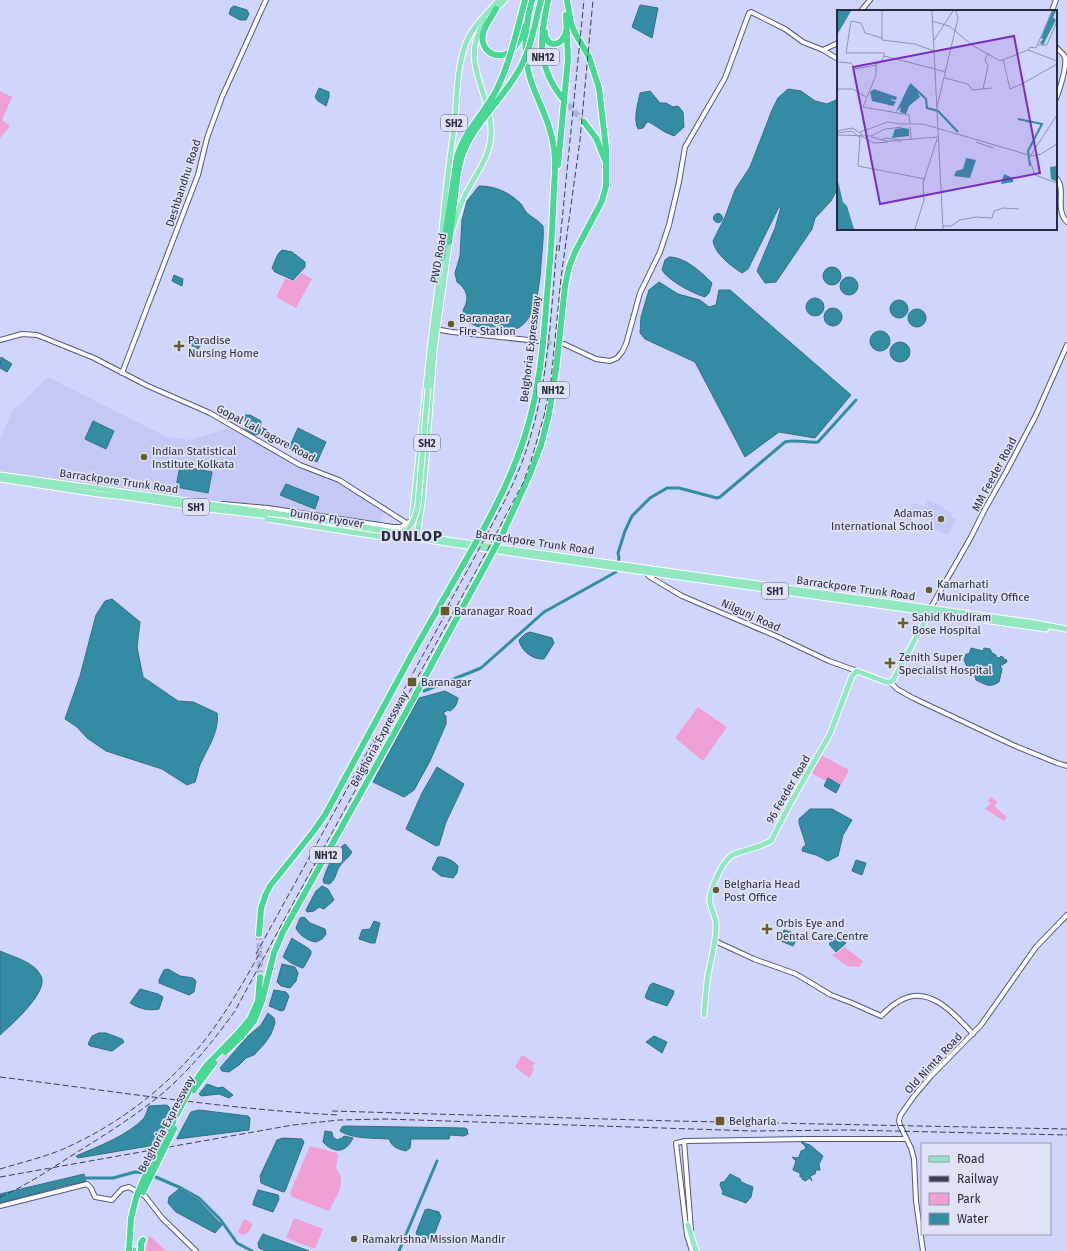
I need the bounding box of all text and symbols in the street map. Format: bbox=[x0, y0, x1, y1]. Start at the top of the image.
inset map bbox=[837, 10, 1057, 230]
road number: NH12 bbox=[527, 49, 559, 65]
road number: SH2 bbox=[441, 115, 467, 131]
street label: Deshbandhu Road bbox=[163, 138, 204, 229]
street label: PWD Road bbox=[428, 232, 449, 284]
street label: Belghoria Expressway bbox=[517, 294, 544, 403]
place label: Baranagar Fire Station bbox=[459, 312, 516, 338]
marker: Baranagar Fire Station bbox=[446, 319, 456, 329]
place label: Paradise Nursing Home bbox=[188, 334, 259, 360]
marker: Paradise Nursing Home bbox=[173, 340, 185, 352]
road number: NH12 bbox=[537, 382, 569, 398]
street label: Gopal Lal Tagore Road bbox=[214, 402, 318, 465]
road number: SH2 bbox=[414, 435, 440, 451]
street label: MM Feeder Road bbox=[969, 435, 1019, 514]
place label: Indian Statistical Institute Kolkata bbox=[152, 445, 236, 471]
marker: Indian Statistical Institute Kolkata bbox=[139, 452, 149, 462]
street label: Barrackpore Trunk Road bbox=[59, 467, 179, 496]
road number: SH1 bbox=[183, 499, 209, 515]
street label: Dunlop Flyover bbox=[289, 506, 366, 531]
place label: Adamas International School bbox=[831, 507, 933, 533]
marker: Adamas International School bbox=[936, 514, 946, 524]
district label: DUNLOP bbox=[381, 527, 443, 545]
street label: Barrackpore Trunk Road bbox=[475, 528, 595, 557]
street label: Barrackpore Trunk Road bbox=[796, 574, 916, 603]
place label: Kamarhati Municipality Office bbox=[937, 578, 1029, 604]
road number: SH1 bbox=[762, 583, 788, 599]
marker: Kamarhati Municipality Office bbox=[924, 585, 934, 595]
street label: Nilgunj Road bbox=[719, 597, 783, 634]
marker: Baranagar Road bbox=[439, 605, 451, 617]
place label: Baranagar Road bbox=[454, 605, 533, 618]
place label: Sahid Khudiram Bose Hospital bbox=[912, 611, 991, 637]
marker: Sahid Khudiram Bose Hospital bbox=[897, 617, 909, 629]
place label: Zenith Super Specialist Hospital bbox=[899, 651, 992, 677]
marker: Zenith Super Specialist Hospital bbox=[884, 657, 896, 669]
marker: Baranagar bbox=[406, 676, 418, 688]
place label: Baranagar bbox=[421, 676, 472, 689]
street label: Belghoria Expressway bbox=[348, 689, 411, 789]
street label: 96 Feeder Road bbox=[764, 753, 813, 826]
road number: NH12 bbox=[310, 847, 342, 863]
place label: Belgharia Head Post Office bbox=[724, 878, 800, 904]
marker: Belgharia Head Post Office bbox=[711, 885, 721, 895]
place label: Orbis Eye and Dental Care Centre bbox=[776, 917, 869, 943]
marker: Orbis Eye and Dental Care Centre bbox=[761, 923, 773, 935]
street label: Old Nimta Road bbox=[902, 1030, 965, 1096]
street label: Belghoria Expressway bbox=[135, 1073, 198, 1175]
marker: Belgharia bbox=[714, 1115, 726, 1127]
place label: Belgharia bbox=[729, 1115, 776, 1128]
legend bbox=[921, 1143, 1051, 1235]
text: Road bbox=[957, 1152, 985, 1166]
text: Railway bbox=[957, 1172, 998, 1186]
text: Park bbox=[957, 1192, 981, 1206]
text: Water bbox=[957, 1212, 989, 1226]
place label: Ramakrishna Mission Mandir bbox=[362, 1233, 506, 1246]
marker: Ramakrishna Mission Mandir bbox=[349, 1234, 359, 1244]

